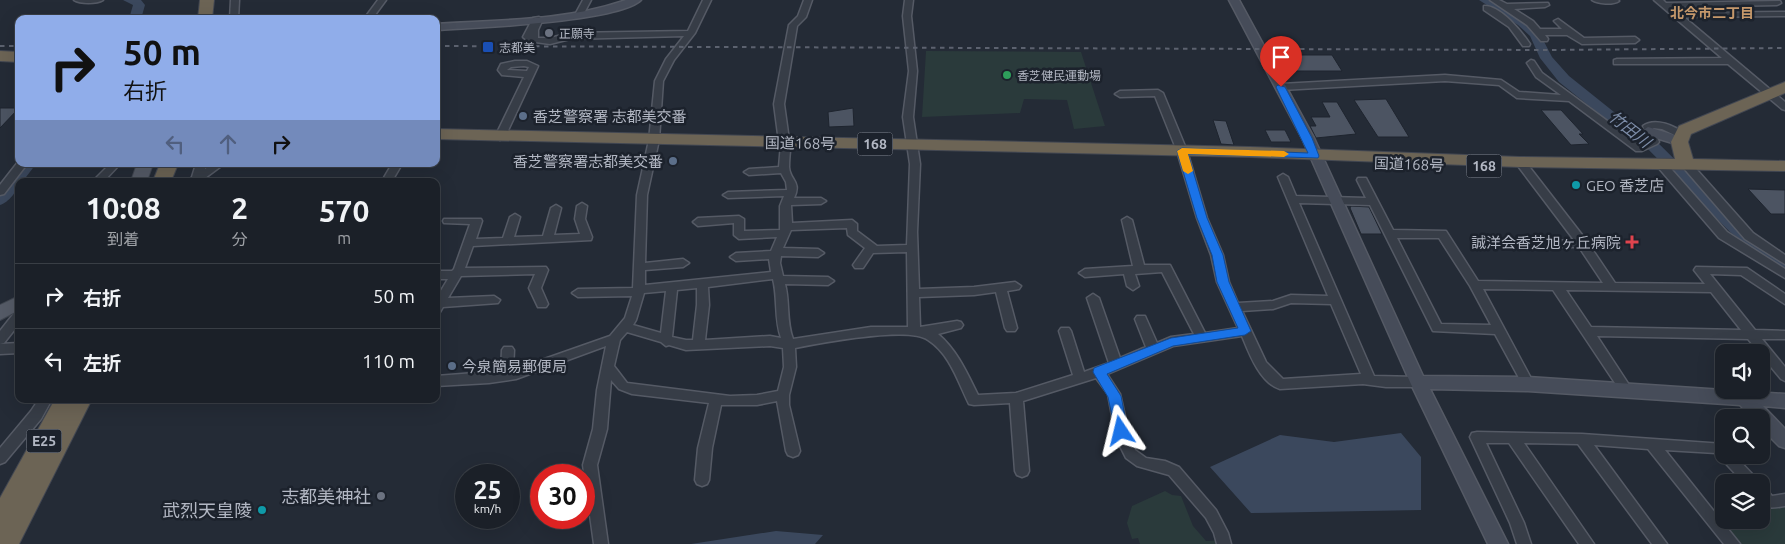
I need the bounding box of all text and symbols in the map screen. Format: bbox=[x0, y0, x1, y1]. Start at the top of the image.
district label: 北今市二丁目 bbox=[1670, 5, 1754, 21]
marker: 正願寺 bbox=[543, 27, 555, 39]
place label: 正願寺 bbox=[559, 27, 595, 40]
text: 50 m bbox=[123, 32, 201, 72]
icon: right bbox=[40, 35, 105, 100]
pin bbox=[1260, 36, 1302, 87]
marker: 志都美 bbox=[481, 40, 495, 54]
place label: 志都美 bbox=[499, 41, 535, 54]
icon: arrive bbox=[1267, 43, 1295, 71]
marker: 香芝健民運動場 bbox=[1001, 69, 1013, 81]
place label: 香芝健民運動場 bbox=[1017, 69, 1101, 82]
text: 右折 bbox=[123, 78, 167, 103]
water label: 竹田川 bbox=[1606, 107, 1656, 152]
place label: 香芝警察署 志都美交番 bbox=[533, 108, 686, 125]
marker: 香芝警察署 志都美交番 bbox=[517, 110, 529, 122]
icon: left bbox=[161, 130, 189, 158]
icon: ahead bbox=[214, 130, 242, 158]
icon: right bbox=[267, 130, 295, 158]
road number: 168 bbox=[858, 132, 892, 156]
street label: 国道168号 bbox=[765, 134, 835, 152]
place label: 香芝警察署志都美交番 bbox=[513, 153, 663, 170]
street label: 国道168号 bbox=[1374, 154, 1444, 174]
road number: 168 bbox=[1466, 154, 1502, 178]
marker: 香芝警察署志都美交番 bbox=[667, 155, 679, 167]
place label: GEO 香芝店 bbox=[1586, 177, 1664, 194]
marker: GEO 香芝店 bbox=[1570, 179, 1582, 191]
text: 10:08 bbox=[86, 191, 161, 225]
text: 2 bbox=[231, 191, 248, 225]
text: 570 bbox=[319, 194, 369, 228]
text: m bbox=[337, 229, 351, 247]
text: 到着 bbox=[107, 230, 139, 248]
text: 分 bbox=[232, 230, 248, 248]
place label: 誠洋会香芝旭ヶ丘病院 bbox=[1471, 234, 1621, 251]
marker: 誠洋会香芝旭ヶ丘病院 bbox=[1625, 235, 1639, 249]
icon: right bbox=[40, 282, 68, 310]
text: 50 m bbox=[373, 285, 415, 307]
text: 右折 bbox=[83, 287, 121, 309]
map controls bbox=[1715, 344, 1770, 529]
button: sound bbox=[1715, 344, 1770, 399]
icon: left bbox=[40, 347, 68, 375]
text: 110 m bbox=[362, 350, 415, 372]
text: 左折 bbox=[83, 352, 121, 374]
place label: 今泉簡易郵便局 bbox=[462, 358, 567, 375]
marker: 今泉簡易郵便局 bbox=[446, 360, 458, 372]
position arrow bbox=[1094, 404, 1146, 456]
button: search bbox=[1715, 409, 1770, 464]
road number: E25 bbox=[27, 430, 62, 452]
speed limit sign: 30 bbox=[530, 464, 595, 529]
button: layers bbox=[1715, 474, 1770, 529]
text: 25 bbox=[473, 476, 502, 504]
place label: 志都美神社 bbox=[281, 486, 371, 506]
marker: 志都美神社 bbox=[375, 490, 387, 502]
place label: 武烈天皇陵 bbox=[162, 500, 252, 520]
text: km/h bbox=[474, 502, 501, 515]
marker: 武烈天皇陵 bbox=[256, 504, 268, 516]

